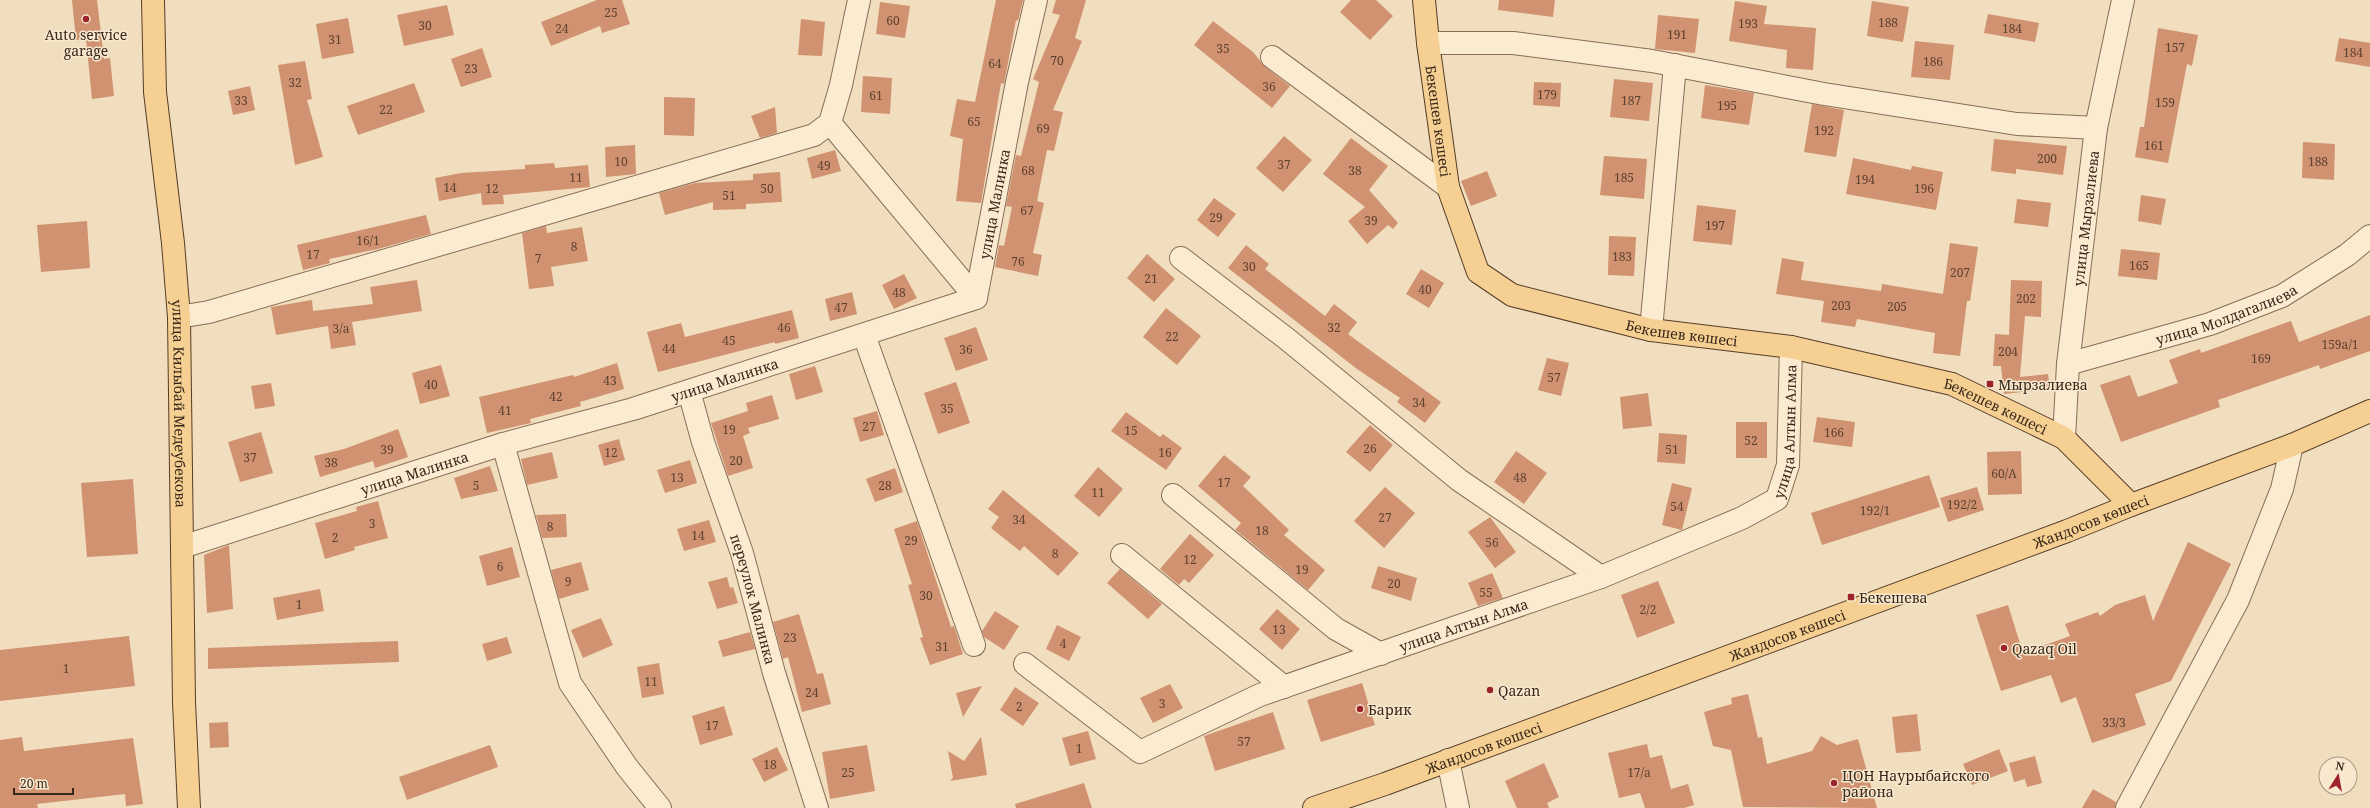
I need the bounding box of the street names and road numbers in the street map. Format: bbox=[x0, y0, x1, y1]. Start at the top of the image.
street label: Бекешев көшесі bbox=[1422, 64, 1456, 179]
street label: улица Малинка bbox=[974, 147, 1014, 261]
street label: улица Мырзалиева bbox=[2068, 149, 2103, 287]
street label: улица Молдагалиева bbox=[2153, 279, 2301, 348]
street label: улица Килыбай Медеубекова bbox=[168, 299, 191, 508]
street label: Бекешев көшесі bbox=[1624, 315, 1739, 350]
street label: улица Малинка bbox=[668, 353, 781, 406]
street label: улица Алтын Алма bbox=[1768, 364, 1800, 501]
street label: Бекешев көшесі bbox=[1942, 373, 2051, 438]
street label: улица Малинка bbox=[358, 446, 471, 499]
street label: Жандосов көшесі bbox=[2029, 490, 2151, 553]
street label: переулок Малинка bbox=[726, 531, 781, 666]
street label: улица Алтын Алма bbox=[1396, 593, 1531, 656]
street label: Жандосов көшесі bbox=[1725, 604, 1848, 665]
street label: Жандосов көшесі bbox=[1422, 717, 1545, 778]

